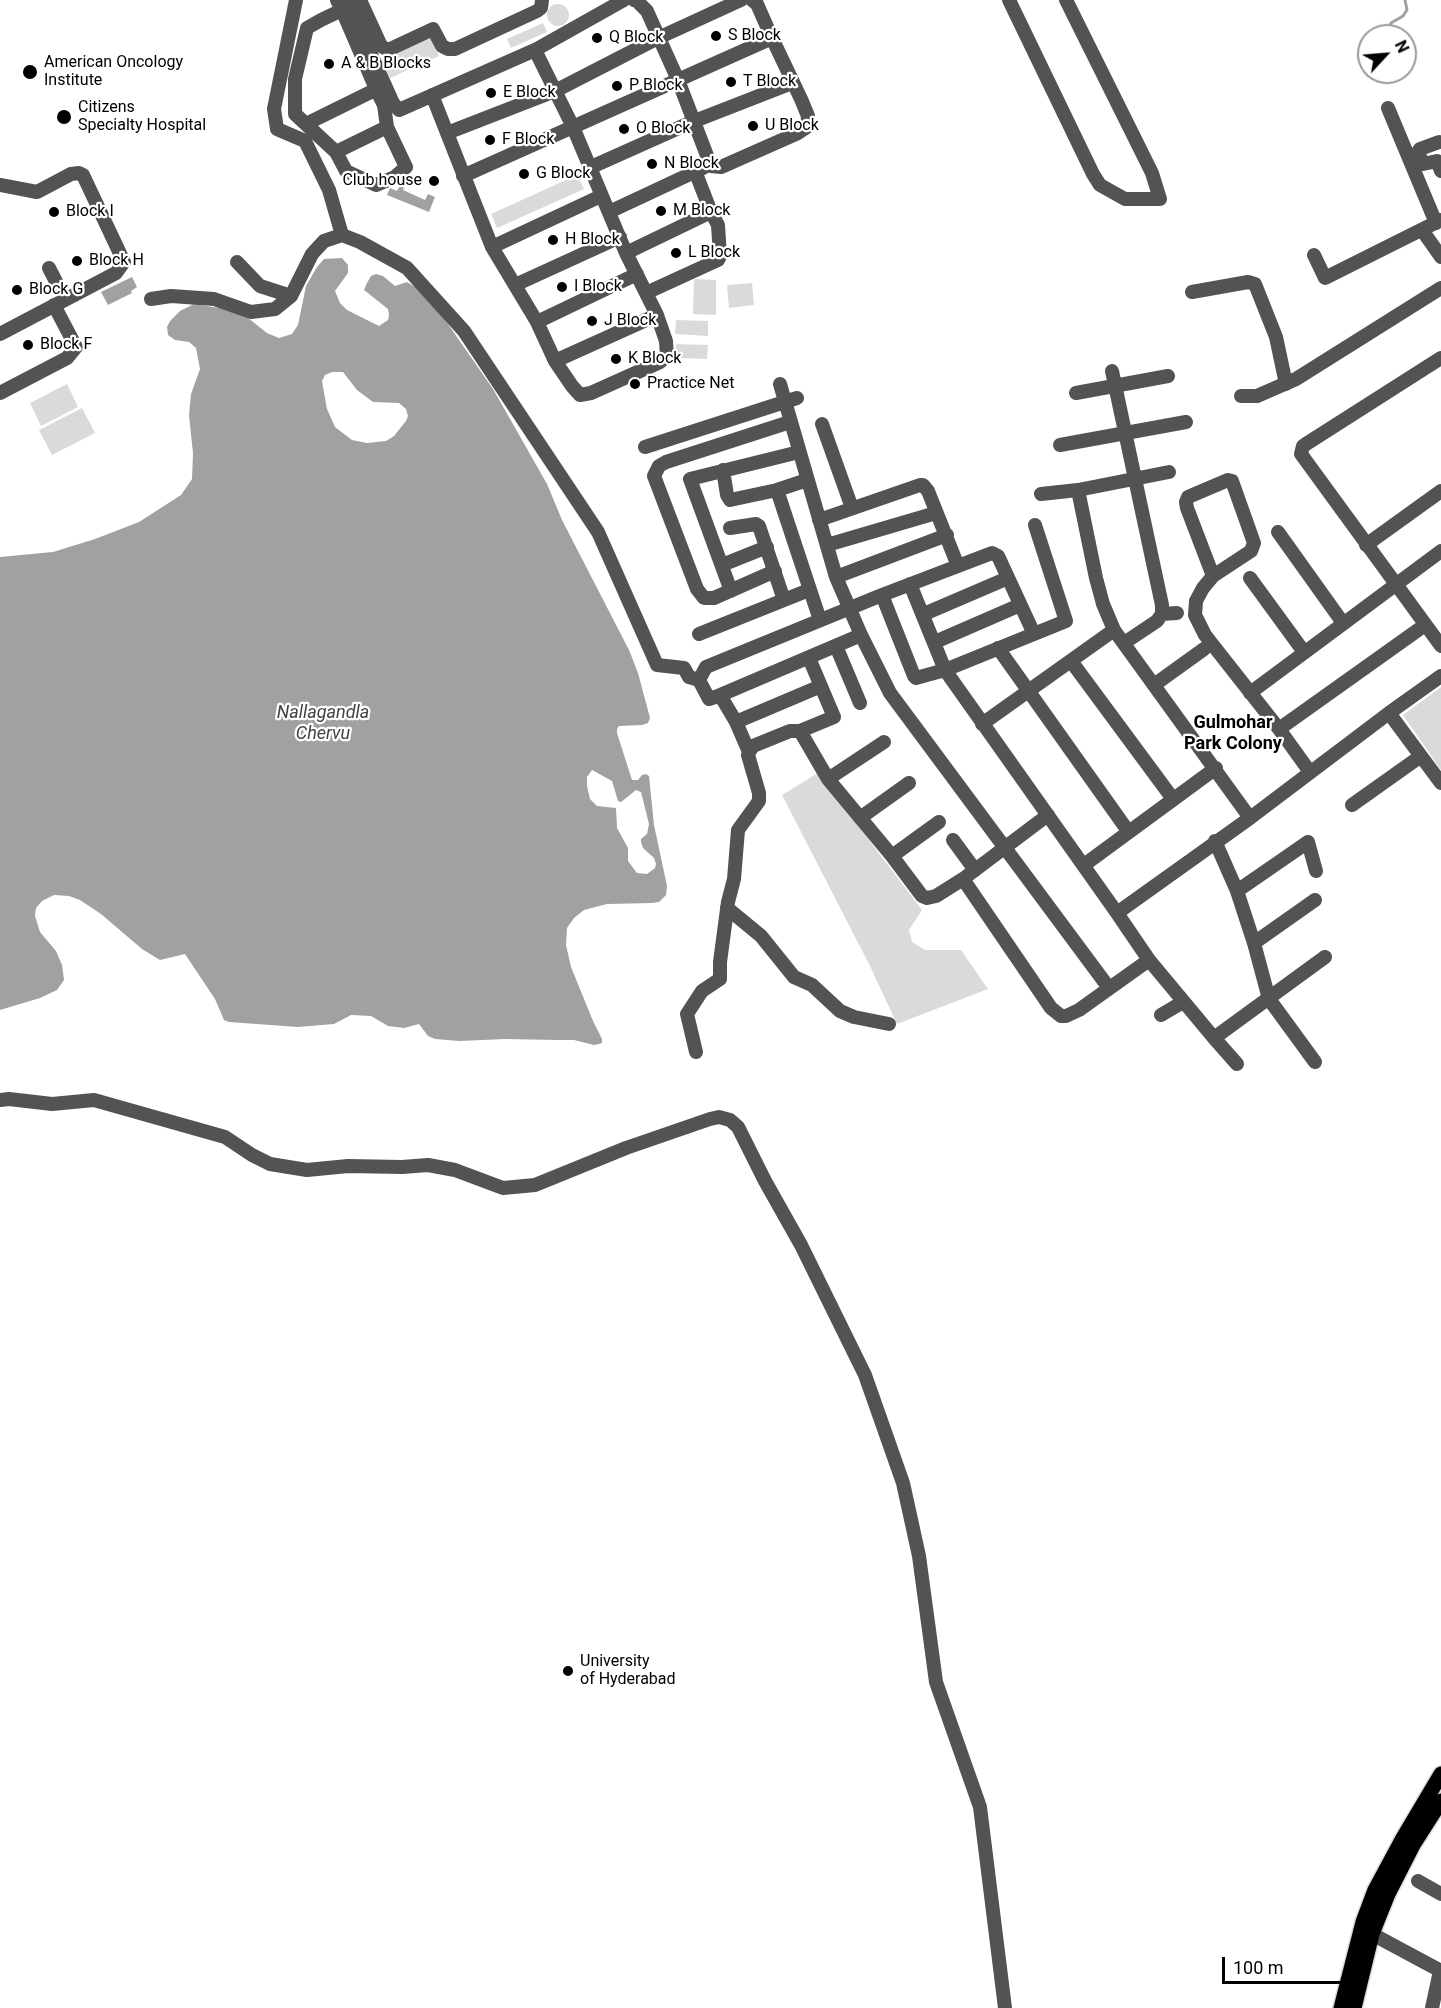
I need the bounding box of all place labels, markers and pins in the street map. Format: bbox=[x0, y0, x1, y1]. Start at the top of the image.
place label: S Block bbox=[728, 26, 781, 46]
place label: Q Block bbox=[609, 28, 663, 48]
marker: S Block bbox=[709, 29, 723, 43]
marker: Q Block bbox=[590, 31, 604, 45]
place label: American Oncology Institute bbox=[44, 53, 183, 91]
place label: A & B Blocks bbox=[341, 54, 431, 74]
marker: A & B Blocks bbox=[322, 57, 336, 71]
marker: American Oncology Institute bbox=[21, 63, 39, 81]
place label: T Block bbox=[743, 72, 796, 92]
marker: T Block bbox=[724, 75, 738, 89]
place label: P Block bbox=[629, 76, 683, 96]
marker: P Block bbox=[610, 79, 624, 93]
place label: E Block bbox=[503, 83, 556, 103]
marker: E Block bbox=[484, 86, 498, 100]
place label: Citizens Specialty Hospital bbox=[78, 98, 206, 136]
marker: Citizens Specialty Hospital bbox=[55, 108, 73, 126]
place label: U Block bbox=[765, 116, 819, 136]
place label: O Block bbox=[636, 119, 690, 139]
marker: U Block bbox=[746, 119, 760, 133]
marker: O Block bbox=[617, 122, 631, 136]
place label: F Block bbox=[502, 130, 554, 150]
marker: F Block bbox=[483, 133, 497, 147]
place label: N Block bbox=[664, 154, 719, 174]
marker: N Block bbox=[645, 157, 659, 171]
place label: G Block bbox=[536, 164, 590, 184]
marker: G Block bbox=[517, 167, 531, 181]
place label: Club house bbox=[342, 171, 422, 191]
marker: Club house bbox=[427, 174, 441, 188]
place label: M Block bbox=[673, 201, 730, 221]
place label: Block I bbox=[66, 202, 114, 222]
marker: M Block bbox=[654, 204, 668, 218]
marker: Block I bbox=[47, 205, 61, 219]
place label: H Block bbox=[565, 230, 620, 250]
marker: H Block bbox=[546, 233, 560, 247]
place label: L Block bbox=[688, 243, 740, 263]
marker: L Block bbox=[669, 246, 683, 260]
place label: Block H bbox=[89, 251, 144, 271]
marker: Block H bbox=[70, 254, 84, 268]
place label: I Block bbox=[574, 277, 622, 297]
place label: Block G bbox=[29, 280, 83, 300]
marker: I Block bbox=[555, 280, 569, 294]
marker: Block G bbox=[10, 283, 24, 297]
place label: J Block bbox=[604, 311, 656, 331]
marker: J Block bbox=[585, 314, 599, 328]
place label: Block F bbox=[40, 335, 92, 355]
marker: Block F bbox=[21, 338, 35, 352]
place label: K Block bbox=[628, 349, 681, 369]
marker: K Block bbox=[609, 352, 623, 366]
place label: Practice Net bbox=[647, 374, 734, 394]
marker: Practice Net bbox=[628, 377, 642, 391]
place label: University of Hyderabad bbox=[580, 1652, 676, 1690]
marker: University of Hyderabad bbox=[561, 1664, 575, 1678]

